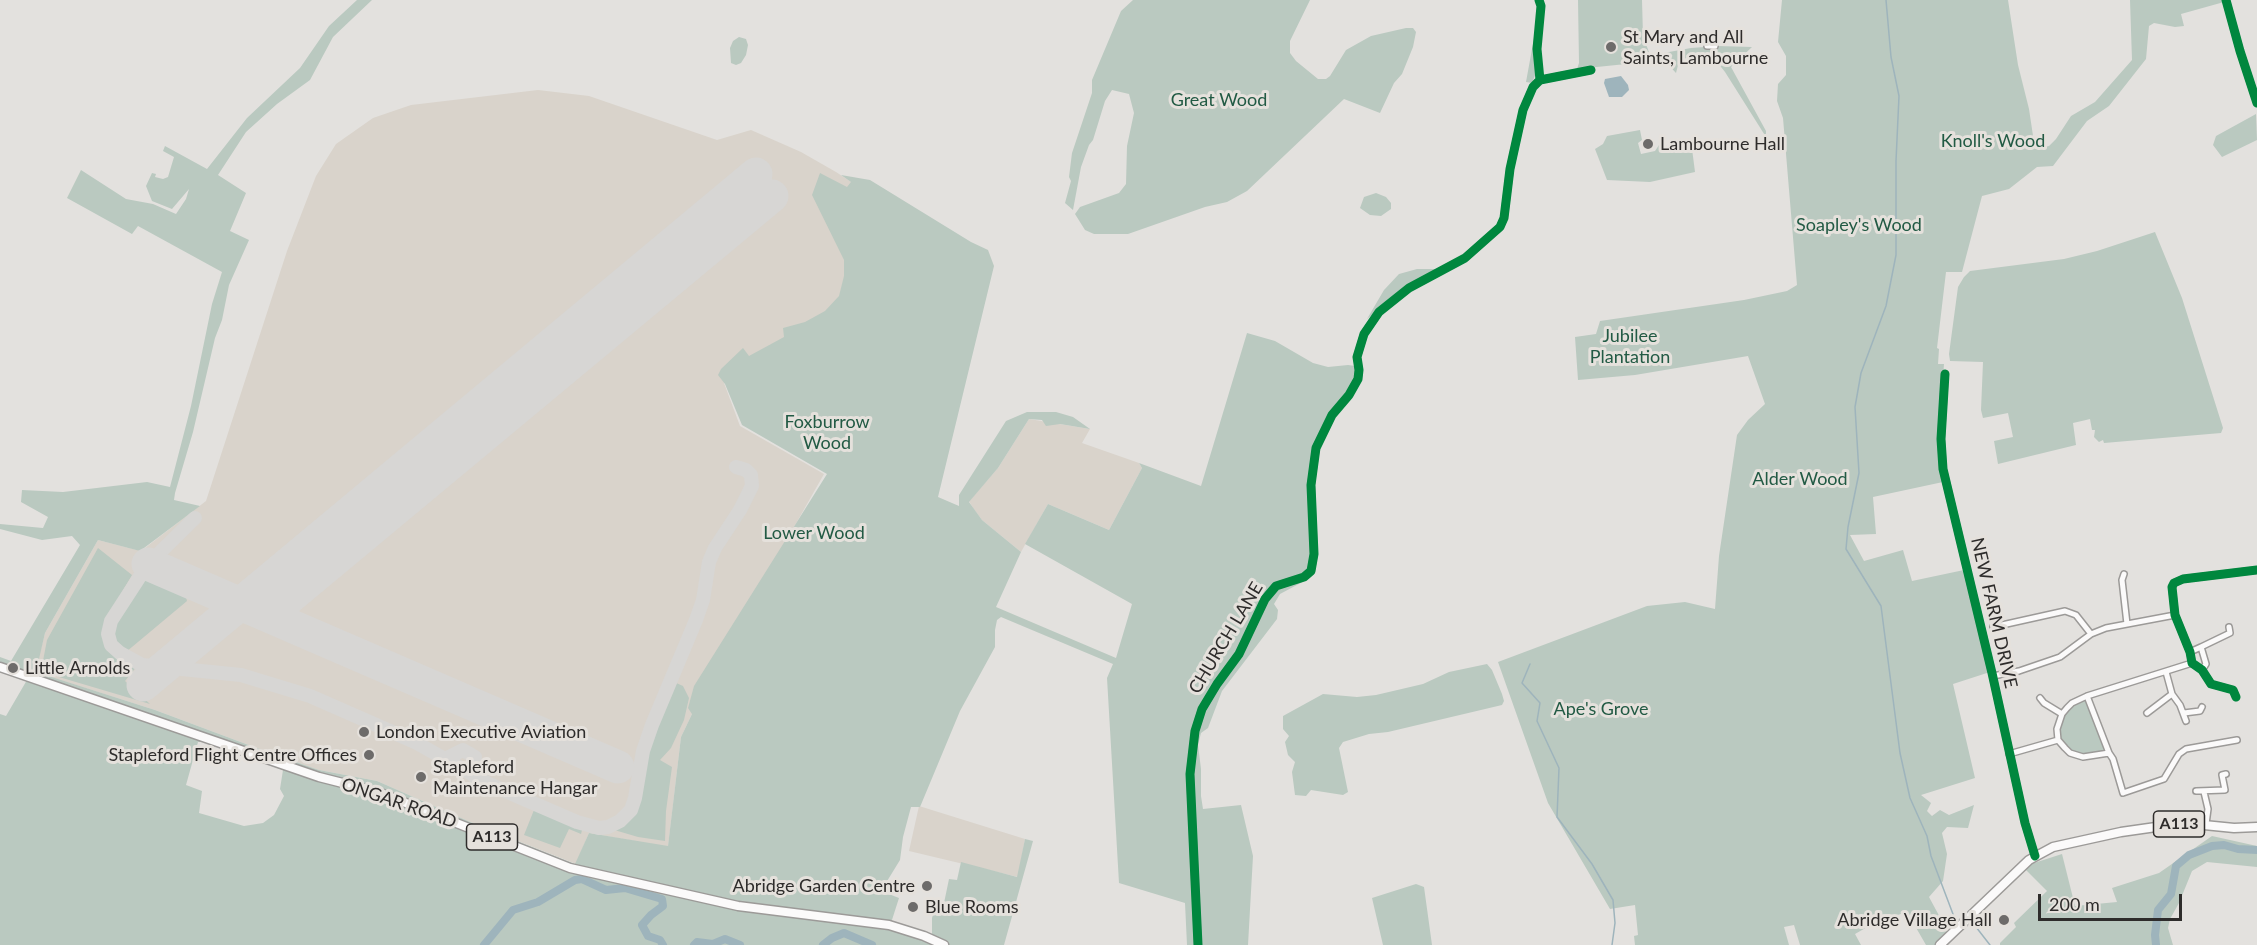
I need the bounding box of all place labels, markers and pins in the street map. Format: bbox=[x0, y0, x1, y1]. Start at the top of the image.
place label: St Mary and All Saints, Lambourne bbox=[1623, 26, 1768, 68]
marker: St Mary and All Saints, Lambourne bbox=[1604, 40, 1618, 54]
place label: Lambourne Hall bbox=[1660, 133, 1785, 155]
marker: Lambourne Hall bbox=[1641, 137, 1655, 151]
place label: Little Arnolds bbox=[25, 657, 130, 679]
marker: Little Arnolds bbox=[6, 661, 20, 675]
place label: London Executive Aviation bbox=[376, 721, 586, 743]
marker: London Executive Aviation bbox=[357, 725, 371, 739]
place label: Stapleford Flight Centre Offices bbox=[108, 744, 357, 766]
marker: Stapleford Flight Centre Offices bbox=[362, 748, 376, 762]
place label: Stapleford Maintenance Hangar bbox=[433, 756, 597, 798]
marker: Stapleford Maintenance Hangar bbox=[414, 770, 428, 784]
place label: Abridge Garden Centre bbox=[733, 875, 915, 897]
marker: Abridge Garden Centre bbox=[920, 879, 934, 893]
place label: Blue Rooms bbox=[925, 896, 1019, 918]
marker: Blue Rooms bbox=[906, 900, 920, 914]
place label: Abridge Village Hall bbox=[1837, 909, 1992, 931]
marker: Abridge Village Hall bbox=[1997, 913, 2011, 927]

